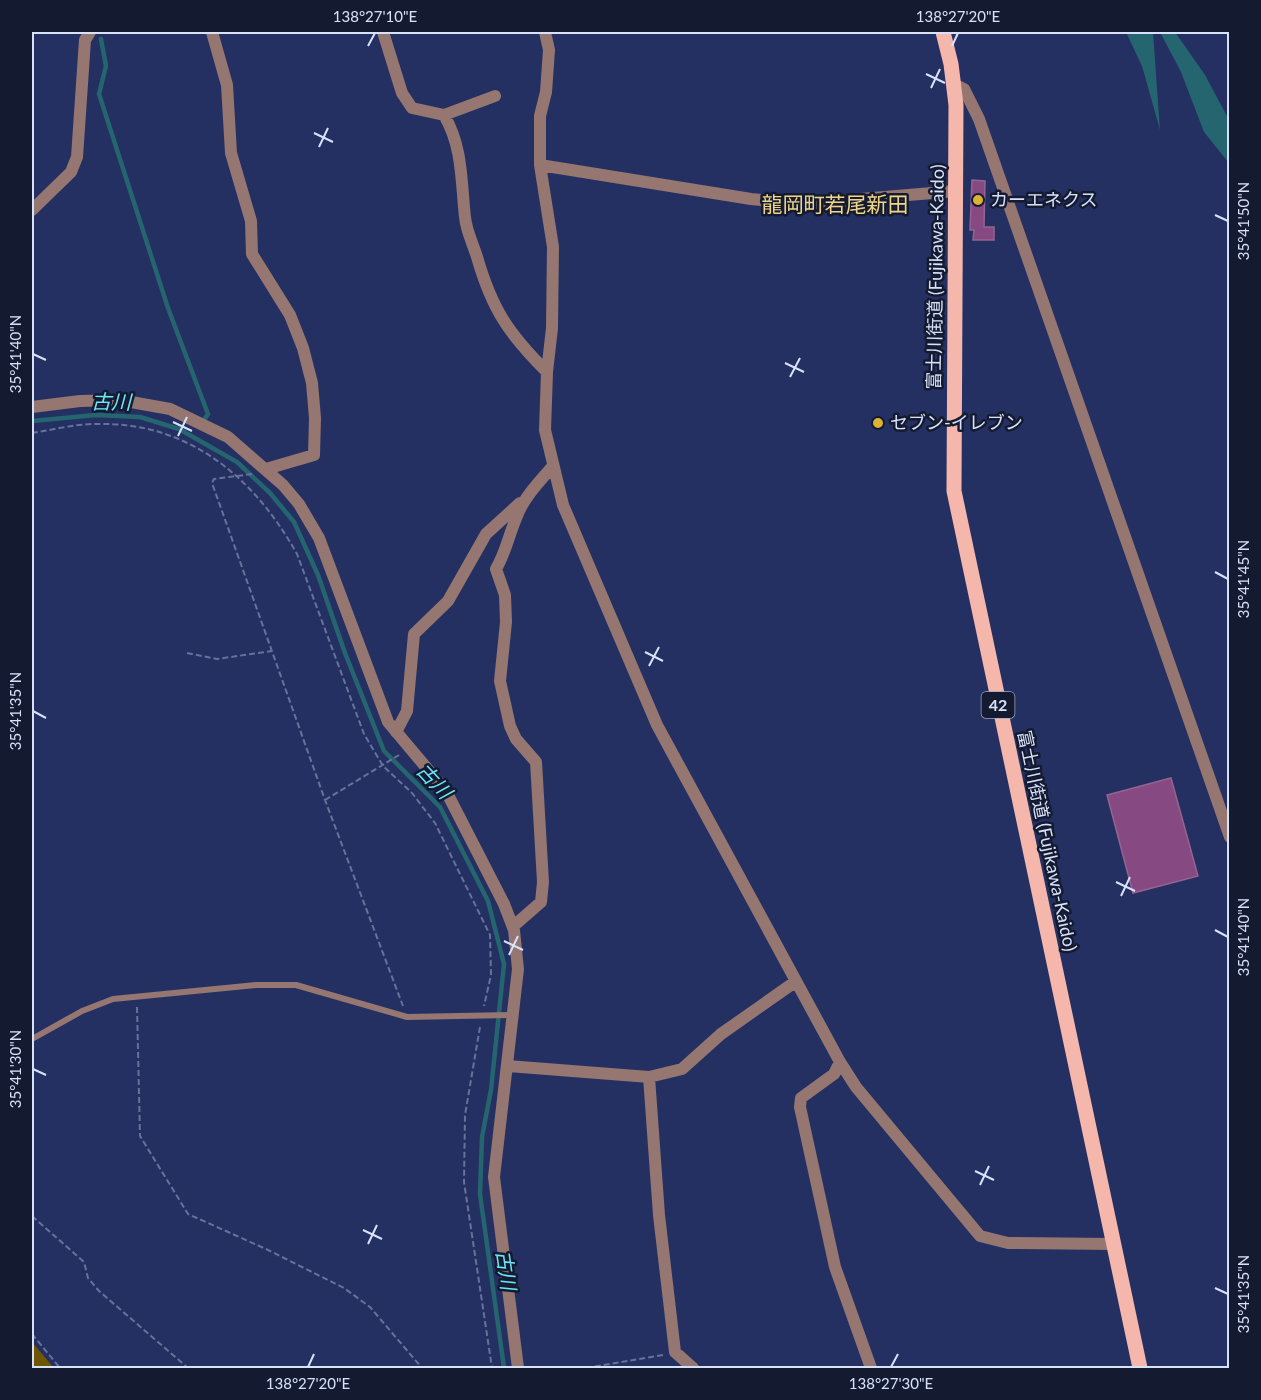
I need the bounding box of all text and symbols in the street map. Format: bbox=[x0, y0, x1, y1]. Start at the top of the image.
text: 138°27'10"E bbox=[333, 7, 417, 25]
text: 138°27'20"E bbox=[916, 7, 1000, 25]
street label: 富士川街道 (Fujikawa-Kaido) bbox=[922, 164, 948, 390]
text: 35°41'50"N bbox=[1234, 182, 1252, 260]
place label: カーエネクス bbox=[990, 188, 1097, 210]
district label: 龍岡町若尾新田 bbox=[762, 191, 909, 216]
marker: カーエネクス bbox=[971, 193, 985, 207]
text: 35°41'40"N bbox=[6, 315, 24, 393]
water label: 古川 bbox=[91, 389, 133, 413]
place label: セブン-イレブン bbox=[890, 411, 1023, 433]
marker: セブン-イレブン bbox=[871, 416, 885, 430]
text: 35°41'45"N bbox=[1234, 540, 1252, 618]
text: 35°41'35"N bbox=[6, 672, 24, 750]
road number: 42 bbox=[982, 692, 1014, 718]
street label: 富士川街道 (Fujikawa-Kaido) bbox=[1014, 728, 1082, 953]
water label: 古川 bbox=[412, 758, 459, 805]
text: 35°41'40"N bbox=[1234, 898, 1252, 976]
text: 35°41'30"N bbox=[6, 1030, 24, 1108]
water label: 古川 bbox=[492, 1248, 522, 1293]
text: 35°41'35"N bbox=[1234, 1255, 1252, 1333]
text: 138°27'20"E bbox=[266, 1374, 350, 1392]
text: 138°27'30"E bbox=[849, 1374, 933, 1392]

